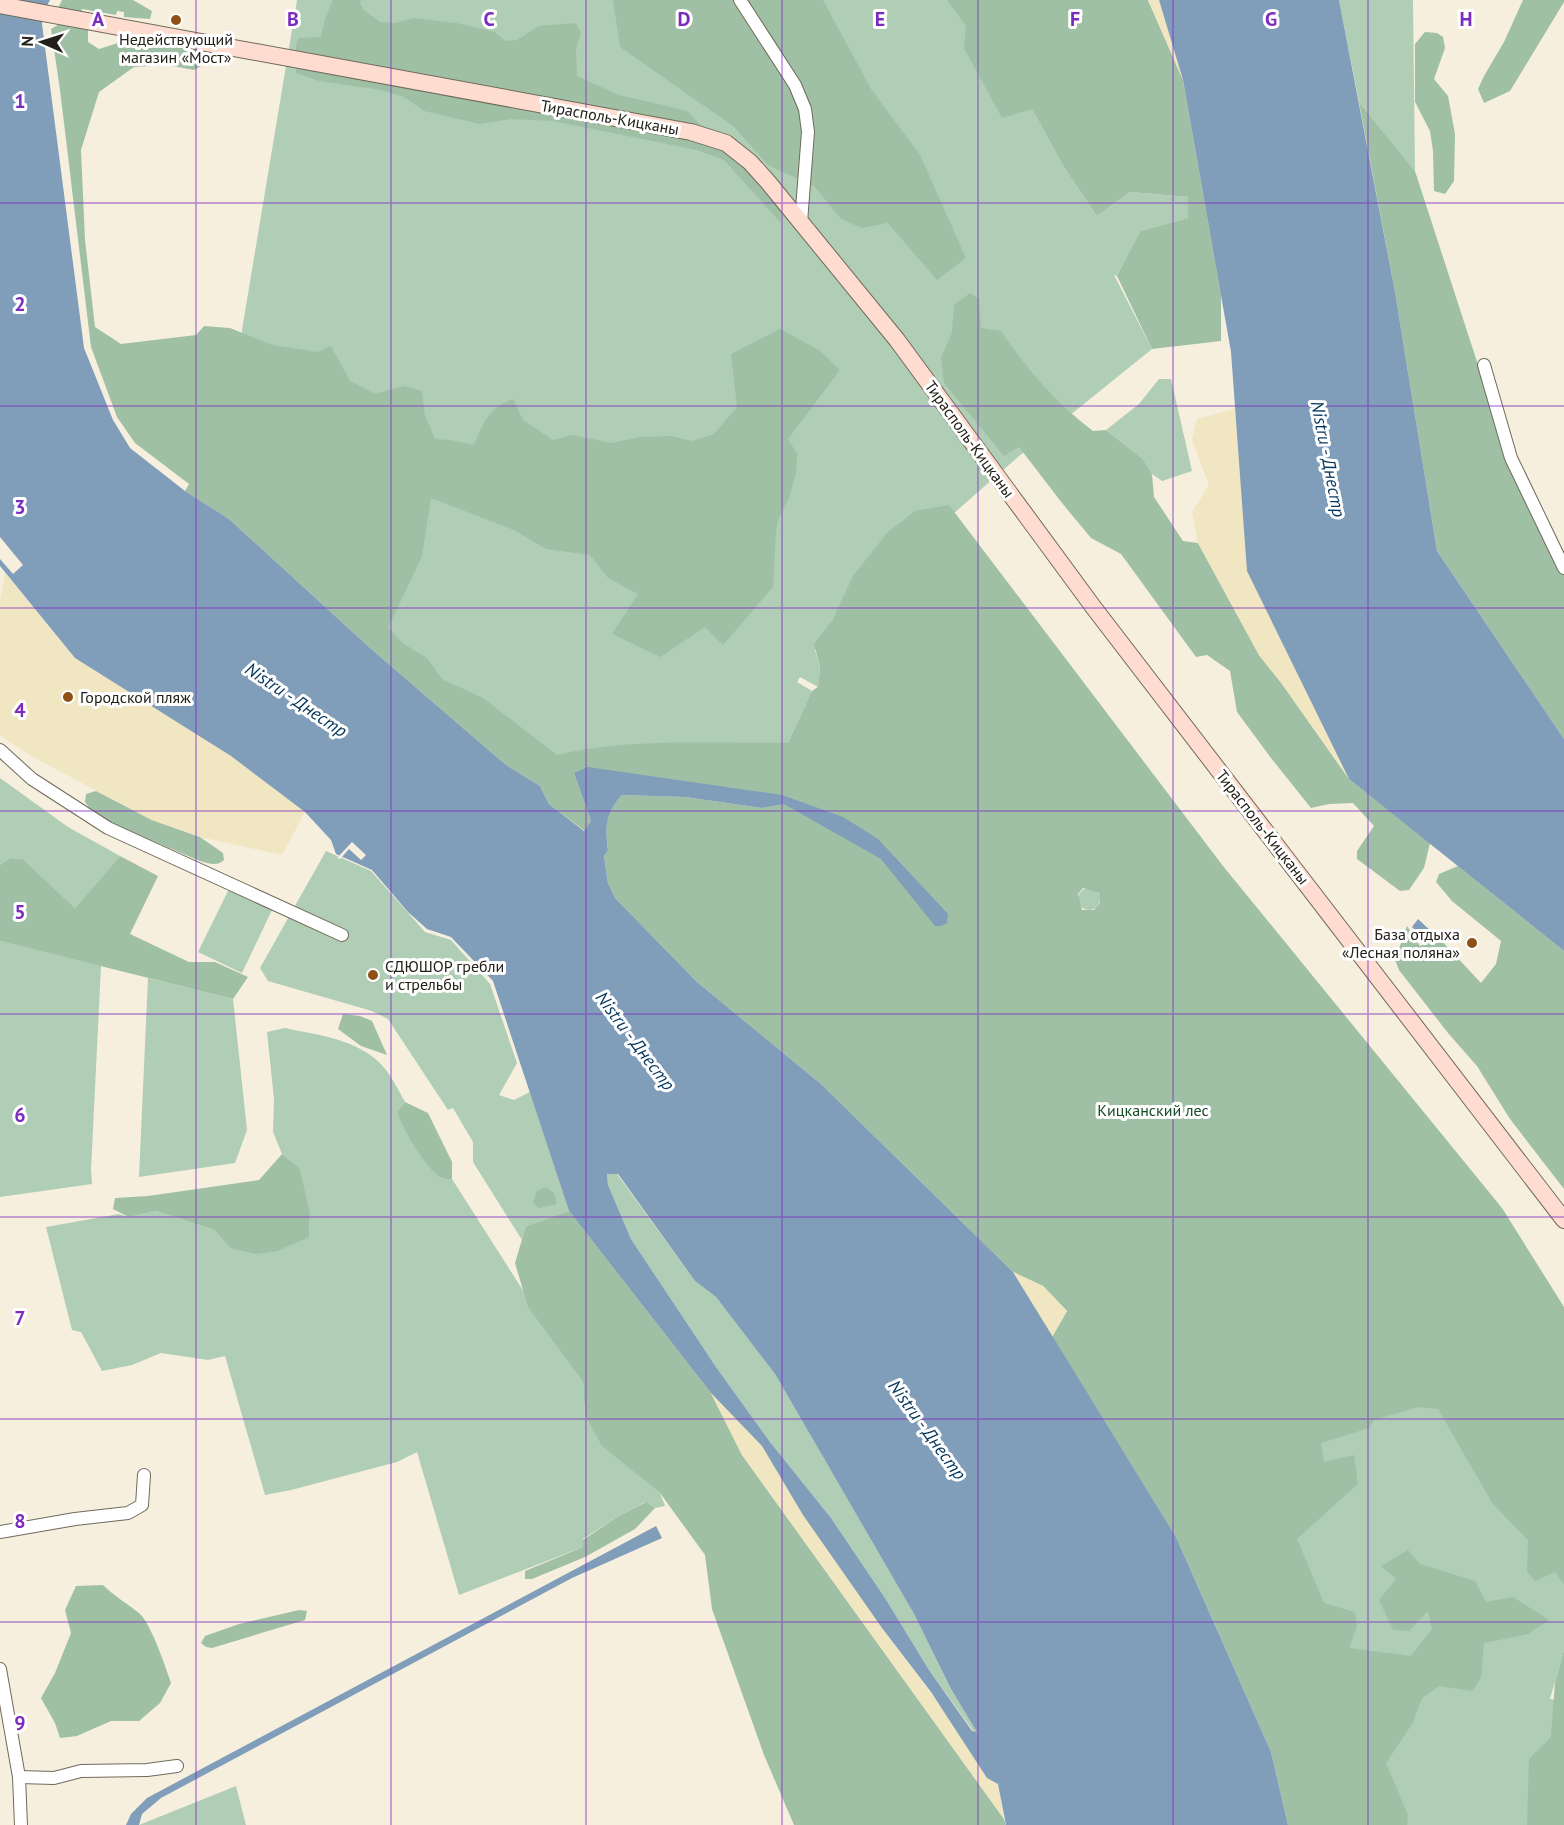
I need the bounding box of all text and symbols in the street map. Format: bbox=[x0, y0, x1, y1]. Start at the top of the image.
text: A bbox=[92, 6, 105, 32]
text: B bbox=[287, 6, 299, 32]
text: C bbox=[483, 6, 495, 32]
text: D bbox=[678, 6, 691, 32]
text: E bbox=[875, 6, 885, 32]
text: F bbox=[1070, 6, 1080, 32]
text: G bbox=[1265, 6, 1277, 32]
text: H bbox=[1459, 6, 1473, 32]
north arrow bbox=[12, 12, 72, 72]
marker: Недействующий магазин «Мост» bbox=[169, 13, 183, 27]
place label: Недействующий магазин «Мост» bbox=[119, 29, 233, 67]
text: N bbox=[17, 35, 37, 47]
text: 1 bbox=[14, 88, 26, 114]
street label: Тирасполь-Кицканы bbox=[539, 95, 681, 139]
text: 2 bbox=[14, 291, 26, 317]
street label: Тирасполь-Кицканы bbox=[921, 376, 1019, 502]
water label: Nistru - Днестр bbox=[1306, 399, 1351, 519]
text: 3 bbox=[14, 494, 26, 520]
water label: Nistru - Днестр bbox=[241, 657, 352, 742]
place label: Городской пляж bbox=[80, 687, 191, 707]
marker: Городской пляж bbox=[61, 690, 75, 704]
text: 4 bbox=[14, 697, 26, 723]
street label: Тирасполь-Кицканы bbox=[1212, 766, 1314, 888]
text: 5 bbox=[14, 899, 26, 925]
place label: База отдыха «Лесная поляна» bbox=[1342, 924, 1460, 962]
marker: База отдыха «Лесная поляна» bbox=[1465, 936, 1479, 950]
place label: СДЮШОР гребли и стрельбы bbox=[385, 956, 504, 994]
marker: СДЮШОР гребли и стрельбы bbox=[366, 968, 380, 982]
water label: Nistru - Днестр bbox=[591, 987, 680, 1095]
park label: Кицканский лес bbox=[1097, 1100, 1209, 1120]
text: 6 bbox=[14, 1102, 26, 1128]
text: 7 bbox=[14, 1305, 26, 1331]
water label: Nistru - Днестр bbox=[883, 1375, 971, 1484]
text: 8 bbox=[14, 1508, 26, 1534]
text: 9 bbox=[14, 1710, 26, 1736]

